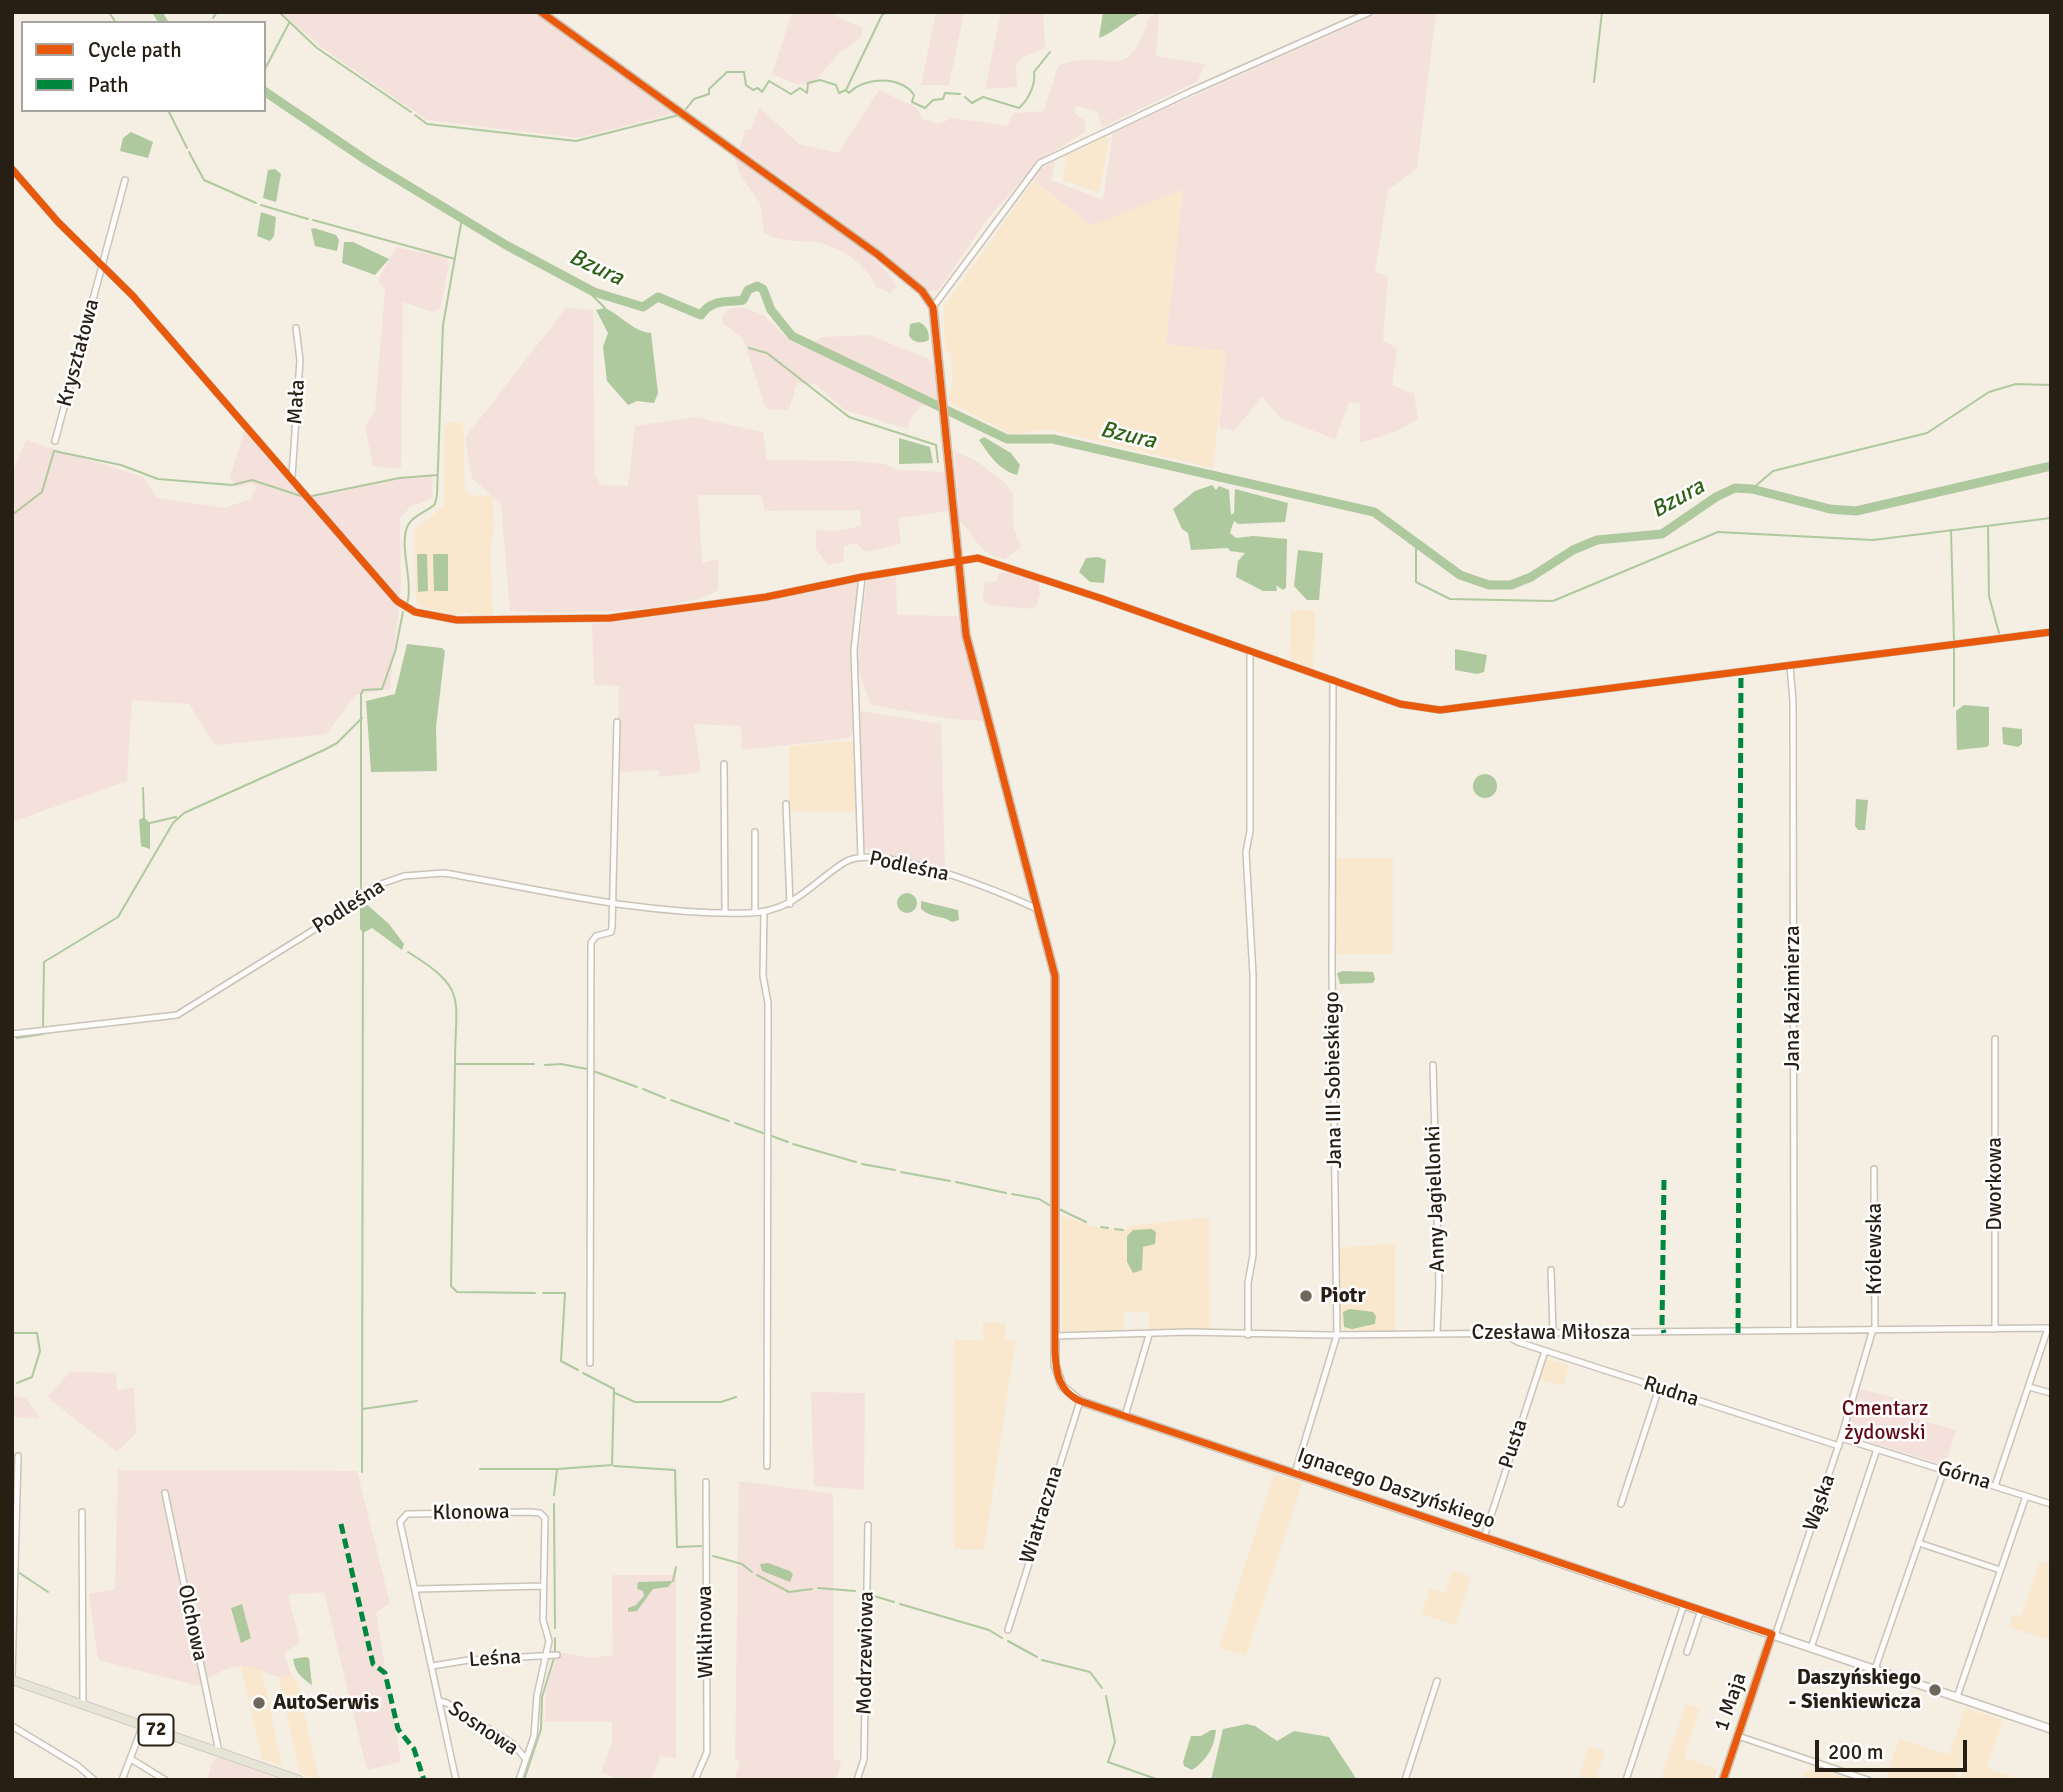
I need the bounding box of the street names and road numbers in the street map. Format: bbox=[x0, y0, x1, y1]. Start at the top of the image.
street label: Kryształowa bbox=[53, 296, 105, 410]
street label: Mała bbox=[283, 379, 311, 425]
street label: Podleśna bbox=[867, 846, 951, 888]
street label: Podleśna bbox=[308, 874, 390, 940]
street label: Jana Kazimierza bbox=[1780, 925, 1806, 1071]
street label: Jana III Sobieskiego bbox=[1320, 991, 1348, 1169]
street label: Anny Jagiellonki bbox=[1421, 1125, 1451, 1273]
street label: Dworkowa bbox=[1982, 1137, 2008, 1231]
street label: Królewska bbox=[1862, 1203, 1888, 1295]
street label: Czesława Miłosza bbox=[1472, 1320, 1630, 1346]
street label: Rudna bbox=[1640, 1371, 1702, 1413]
street label: Pusta bbox=[1494, 1416, 1534, 1472]
street label: Ignacego Daszyńskiego bbox=[1294, 1443, 1498, 1535]
street label: Górna bbox=[1934, 1456, 1994, 1496]
street label: Wiatraczna bbox=[1015, 1463, 1069, 1567]
street label: Wąska bbox=[1799, 1471, 1841, 1535]
street label: Klonowa bbox=[432, 1500, 510, 1526]
street label: Olchowa bbox=[172, 1583, 212, 1663]
street label: Wiklinowa bbox=[693, 1585, 719, 1679]
street label: Modrzewiowa bbox=[852, 1591, 880, 1715]
street label: Leśna bbox=[468, 1645, 522, 1673]
street label: 1 Maja bbox=[1709, 1669, 1753, 1735]
street label: Sosnowa bbox=[443, 1696, 523, 1762]
road number: 72 bbox=[138, 1714, 174, 1746]

